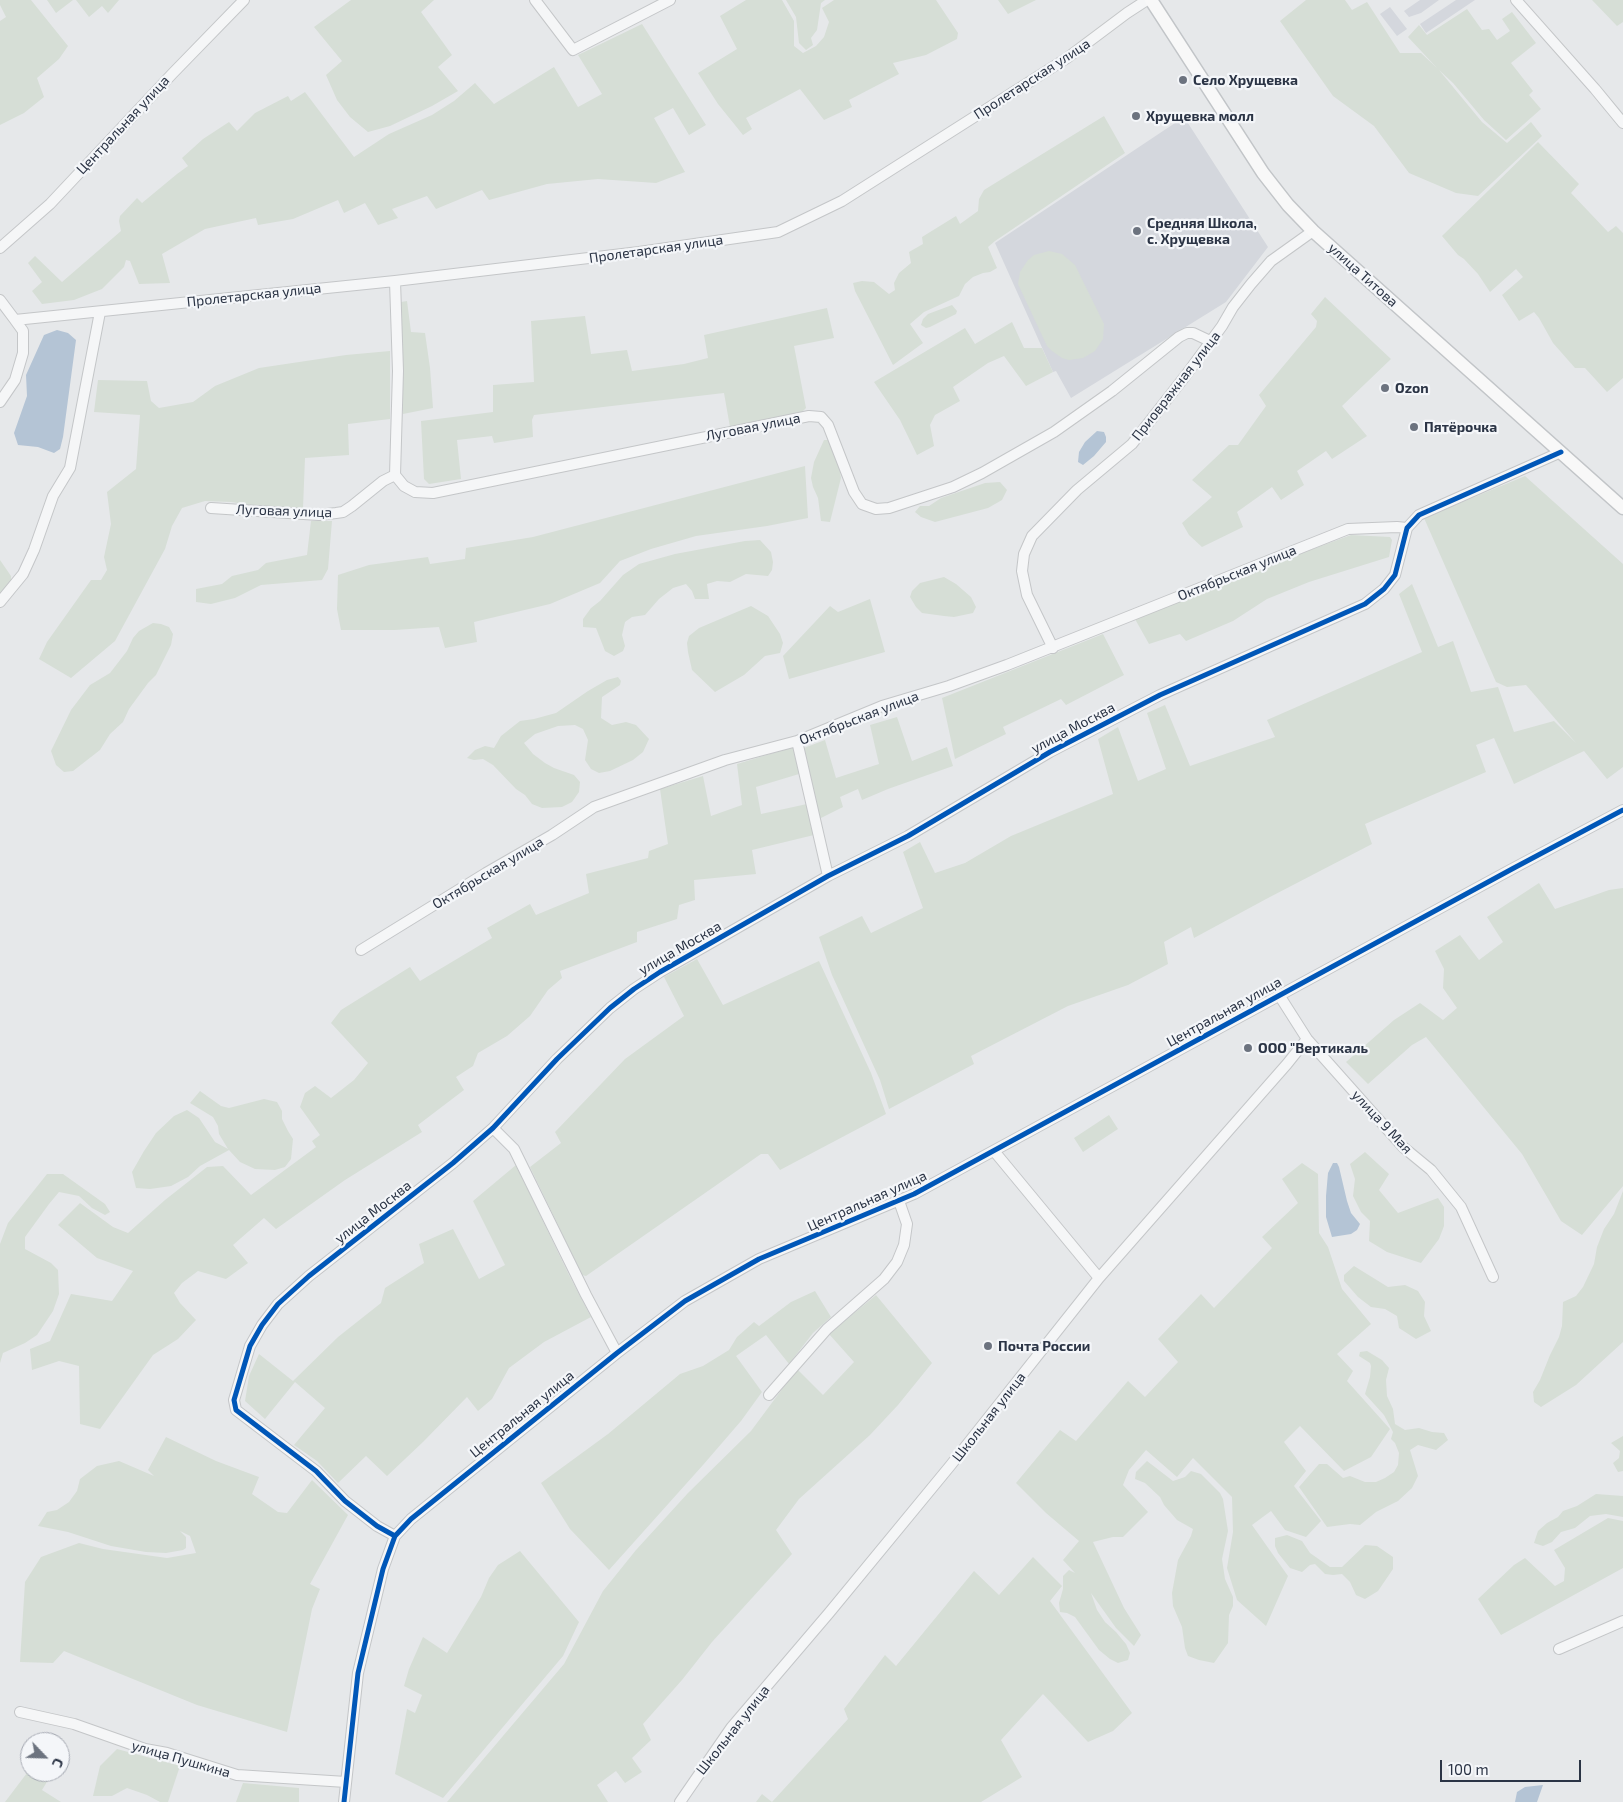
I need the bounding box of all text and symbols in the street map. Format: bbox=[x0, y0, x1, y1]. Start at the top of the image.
street label: Пролетарская улица bbox=[971, 35, 1093, 123]
street label: Центральная улица bbox=[73, 72, 173, 178]
place label: Село Хрущевка bbox=[1193, 72, 1298, 88]
marker: Село Хрущевка bbox=[1177, 74, 1189, 86]
place label: Хрущевка молл bbox=[1146, 108, 1254, 124]
marker: Хрущевка молл bbox=[1130, 110, 1142, 122]
place label: Средняя Школа, с. Хрущевка bbox=[1147, 215, 1257, 248]
marker: Средняя Школа, с. Хрущевка bbox=[1131, 225, 1143, 237]
street label: Пролетарская улица bbox=[588, 231, 724, 267]
street label: улица Титова bbox=[1325, 239, 1401, 311]
street label: Пролетарская улица bbox=[186, 280, 322, 310]
street label: Приовражная улица bbox=[1128, 328, 1224, 444]
place label: Ozon bbox=[1395, 380, 1429, 396]
marker: Ozon bbox=[1379, 382, 1391, 394]
street label: Луговая улица bbox=[704, 410, 802, 444]
place label: Пятёрочка bbox=[1424, 419, 1497, 435]
marker: Пятёрочка bbox=[1408, 421, 1420, 433]
street label: Луговая улица bbox=[236, 501, 332, 521]
street label: Октябрьская улица bbox=[1175, 541, 1299, 605]
street label: Октябрьская улица bbox=[797, 687, 921, 749]
street label: улица Москва bbox=[1028, 699, 1118, 757]
street label: Октябрьская улица bbox=[429, 833, 547, 913]
street label: улица Москва bbox=[636, 918, 724, 978]
street label: Центральная улица bbox=[1164, 973, 1284, 1051]
place label: ООО "Вертикаль bbox=[1258, 1040, 1368, 1056]
marker: ООО "Вертикаль bbox=[1242, 1042, 1254, 1054]
street label: улица 9 Мая bbox=[1348, 1087, 1416, 1157]
street label: Центральная улица bbox=[805, 1167, 929, 1235]
street label: улица Москва bbox=[331, 1177, 415, 1247]
place label: Почта России bbox=[998, 1338, 1090, 1354]
marker: Почта России bbox=[982, 1340, 994, 1352]
street label: Центральная улица bbox=[467, 1367, 577, 1461]
street label: Школьная улица bbox=[949, 1369, 1029, 1465]
street label: Школьная улица bbox=[693, 1682, 773, 1778]
north arrow bbox=[20, 1732, 70, 1782]
street label: улица Пушкина bbox=[130, 1737, 232, 1781]
scale bar bbox=[1443, 1750, 1584, 1782]
text: С bbox=[49, 1756, 68, 1770]
text: 100 m bbox=[1448, 1760, 1489, 1778]

